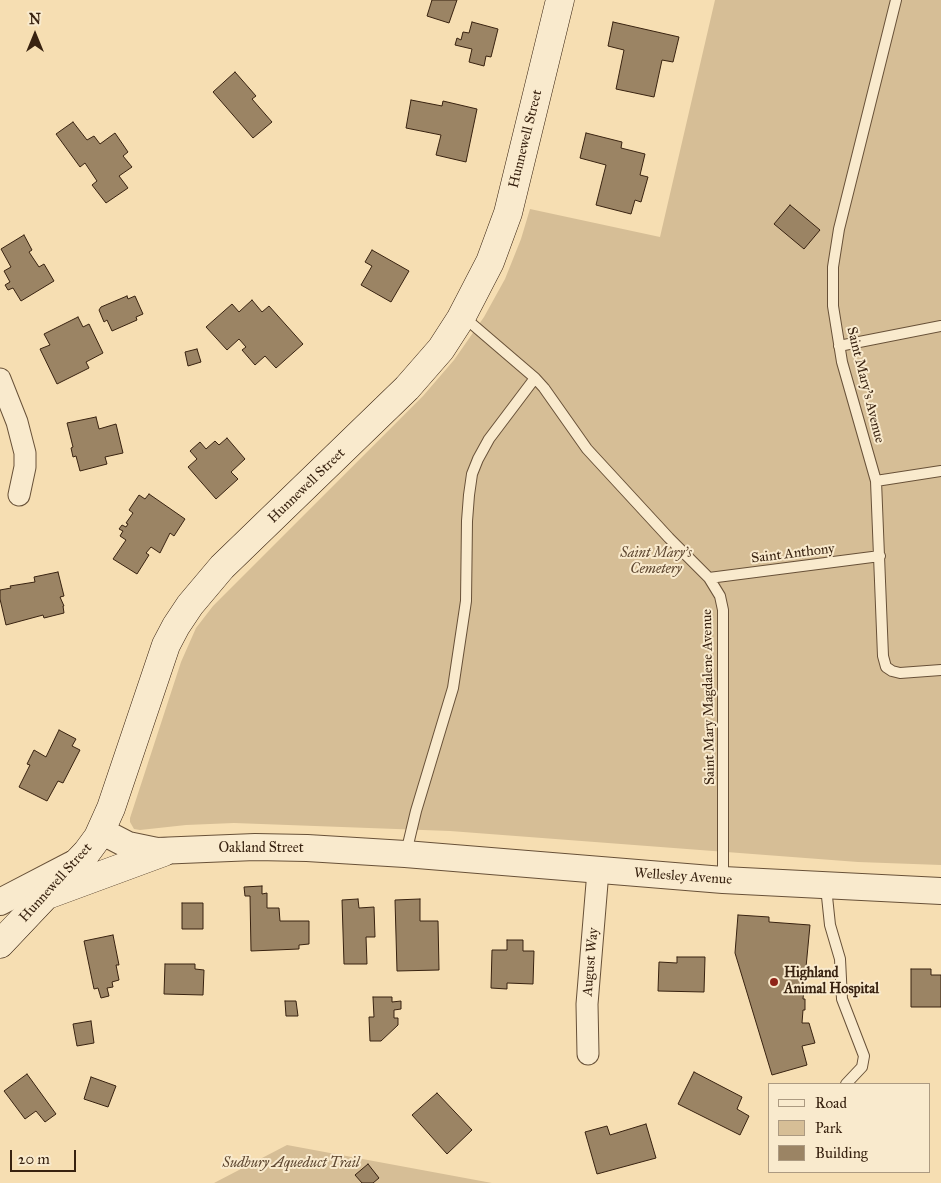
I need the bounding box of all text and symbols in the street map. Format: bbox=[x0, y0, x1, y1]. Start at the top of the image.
north arrow bbox=[10, 10, 60, 60]
text: N bbox=[29, 11, 41, 28]
street label: Hunnewell Street bbox=[506, 88, 546, 190]
street label: Saint Mary's Avenue bbox=[842, 325, 888, 445]
street label: Hunnewell Street bbox=[265, 445, 349, 527]
street label: Saint Anthony bbox=[750, 541, 836, 567]
park label: Saint Mary's Cemetery bbox=[620, 546, 692, 578]
street label: Saint Mary Magdalene Avenue bbox=[699, 609, 719, 785]
street label: Hunnewell Street bbox=[16, 840, 96, 926]
street label: Oakland Street bbox=[218, 841, 304, 857]
street label: Wellesley Avenue bbox=[633, 865, 733, 889]
street label: August Way bbox=[580, 927, 602, 997]
place label: Highland Animal Hospital bbox=[784, 966, 879, 999]
marker: Highland Animal Hospital bbox=[768, 976, 780, 988]
legend bbox=[768, 1083, 931, 1173]
text: Road bbox=[815, 1094, 847, 1112]
text: Park bbox=[815, 1119, 842, 1137]
scale bar bbox=[12, 1140, 79, 1172]
text: Building bbox=[815, 1144, 868, 1162]
text: 20 m bbox=[18, 1150, 50, 1168]
park label: Sudbury Aqueduct Trail bbox=[222, 1156, 360, 1172]

